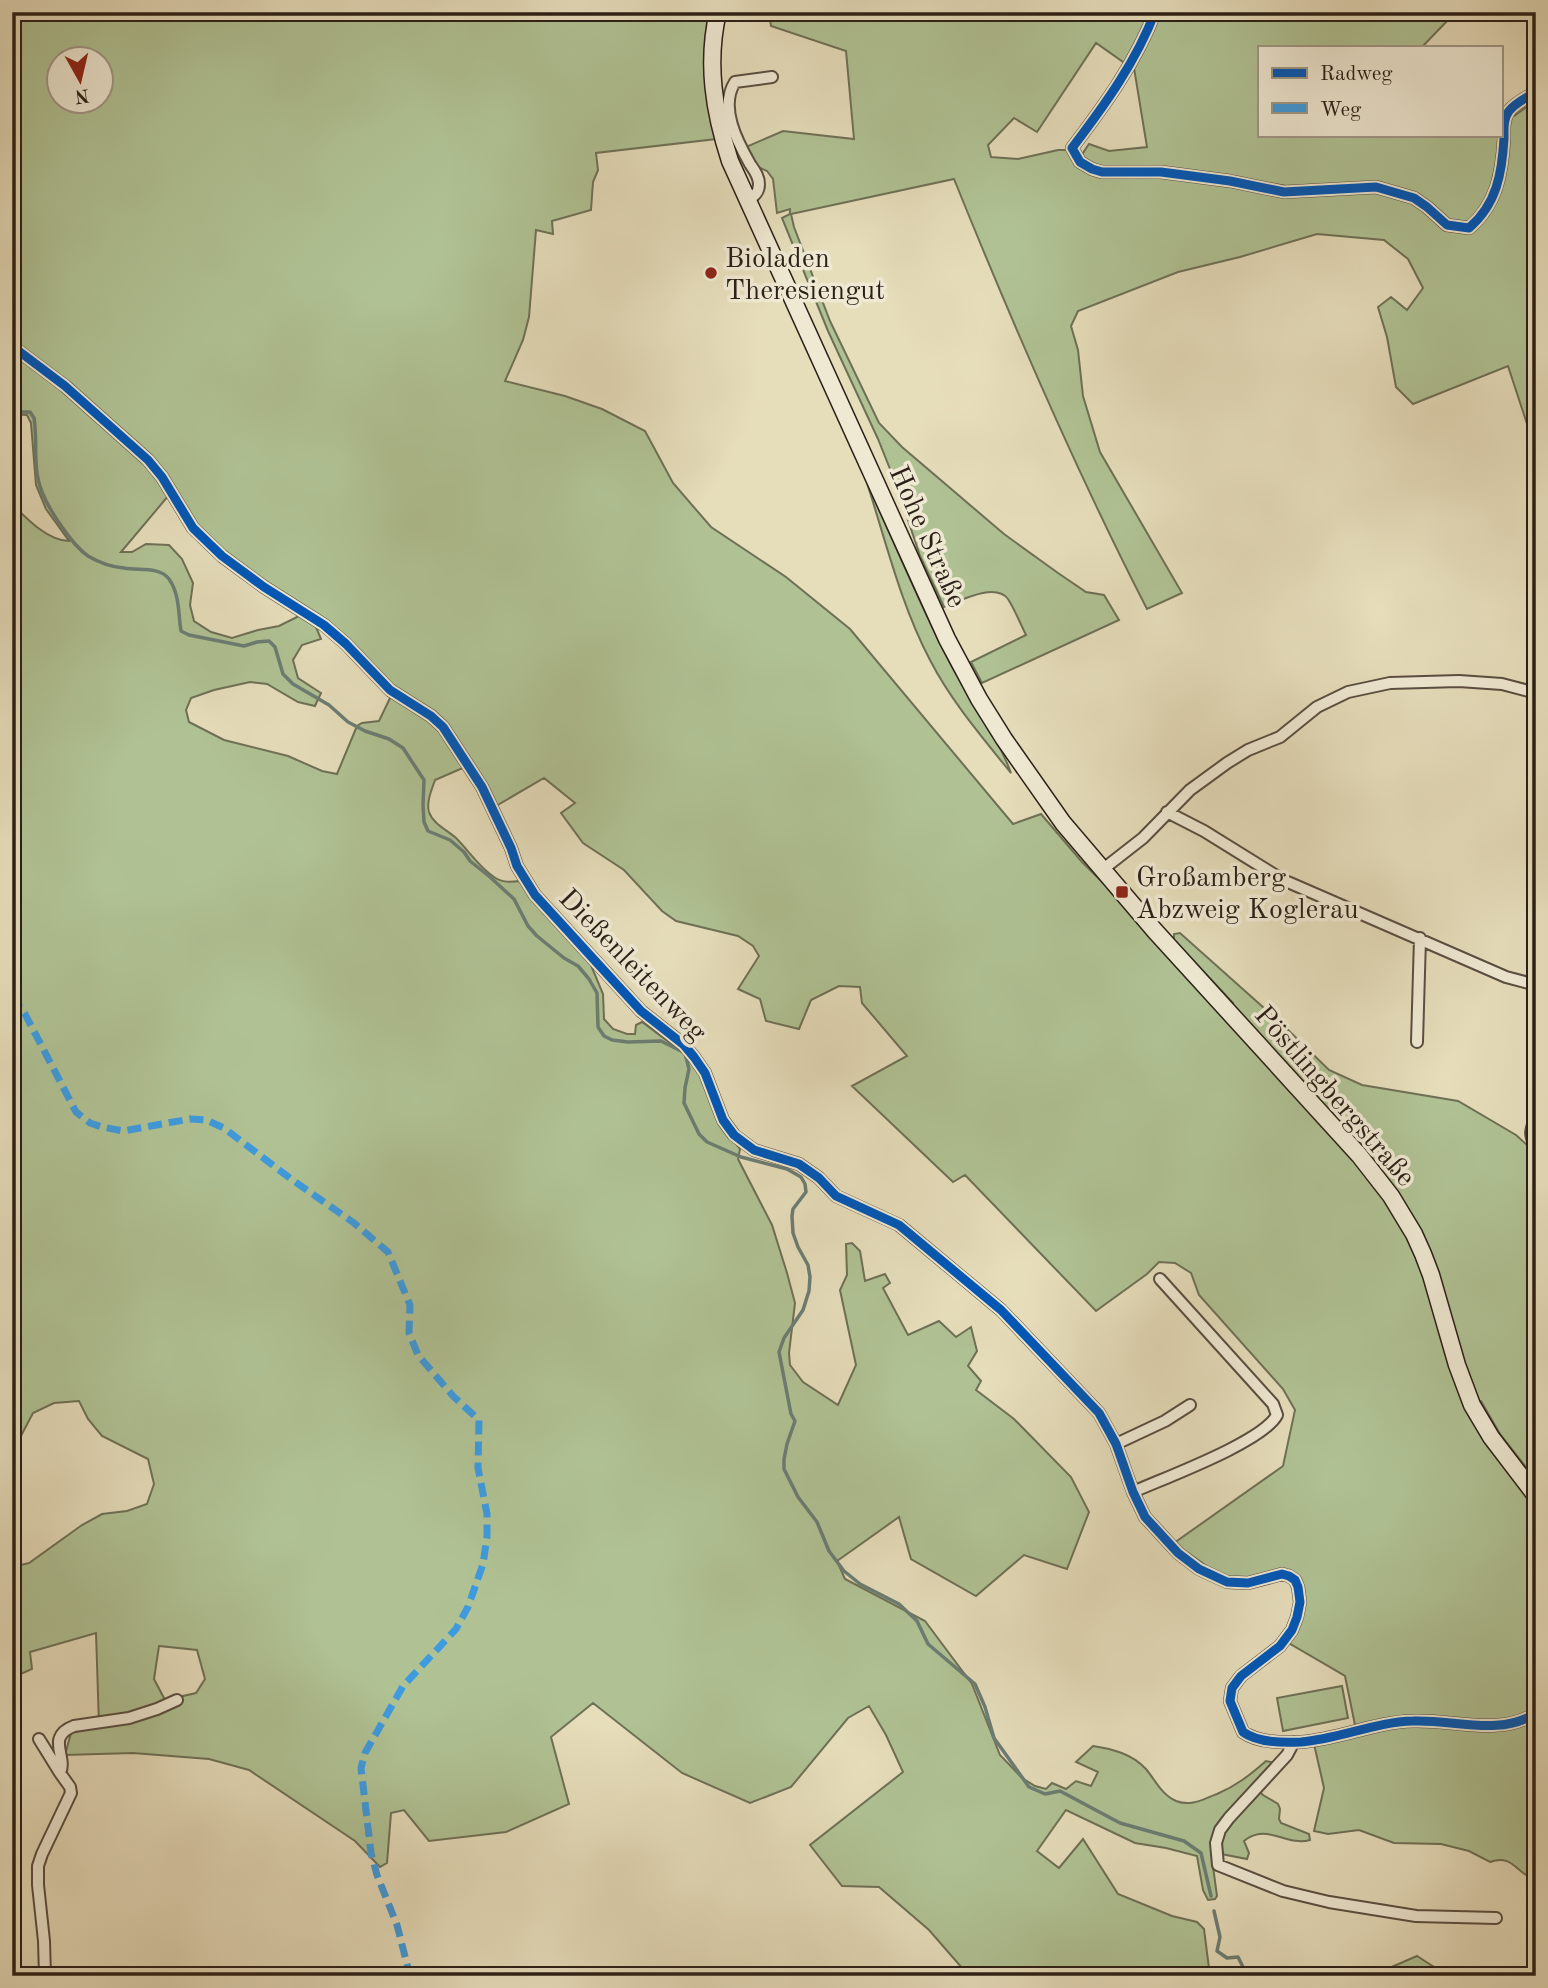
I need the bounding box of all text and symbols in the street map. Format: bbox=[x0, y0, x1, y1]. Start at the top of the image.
north arrow bbox=[46, 46, 116, 116]
legend bbox=[1258, 46, 1502, 136]
text: Radweg bbox=[1320, 64, 1393, 85]
text: N bbox=[73, 84, 91, 105]
text: Weg bbox=[1320, 100, 1362, 121]
place label: Bioladen Theresiengut bbox=[725, 246, 885, 306]
marker: Bioladen Theresiengut bbox=[703, 265, 719, 281]
street label: Hohe Straße bbox=[883, 462, 970, 612]
place label: Großamberg Abzweig Koglerau bbox=[1136, 865, 1359, 925]
marker: Großamberg Abzweig Koglerau bbox=[1114, 884, 1130, 900]
street label: Dießenleitenweg bbox=[553, 885, 711, 1047]
street label: Pöstlingbergstraße bbox=[1248, 1001, 1419, 1193]

